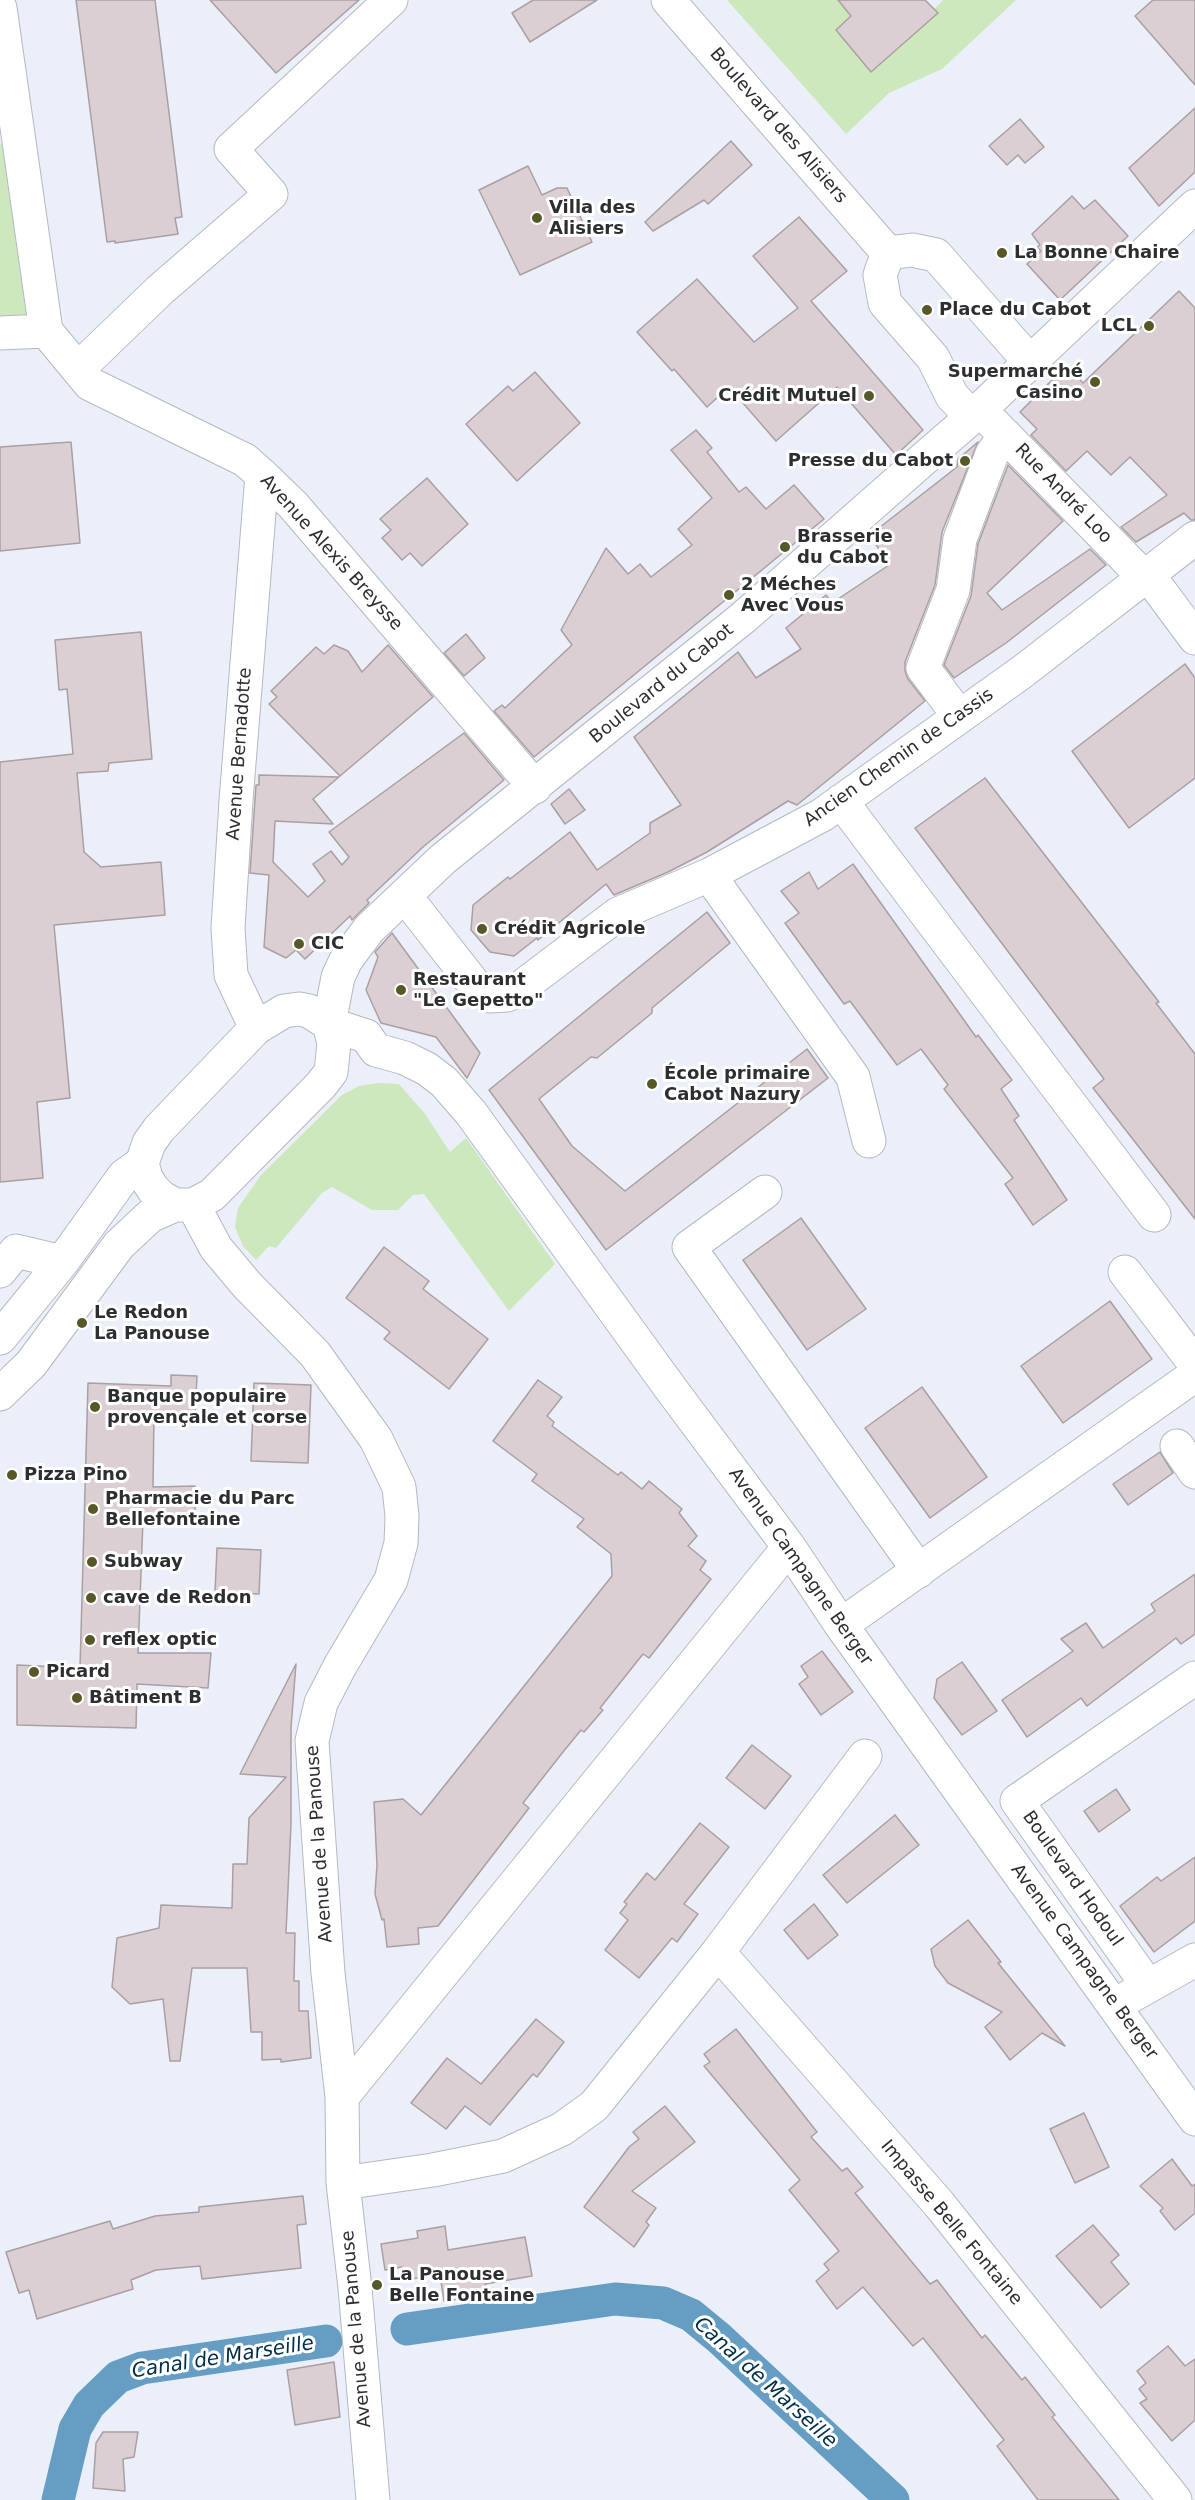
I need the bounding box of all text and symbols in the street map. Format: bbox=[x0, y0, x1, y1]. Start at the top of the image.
street label: Boulevard des Alisiers bbox=[705, 44, 851, 208]
place label: Villa des Alisiers bbox=[549, 197, 635, 240]
marker: Villa des Alisiers bbox=[530, 211, 544, 225]
place label: La Bonne Chaire bbox=[1014, 242, 1179, 264]
marker: La Bonne Chaire bbox=[995, 246, 1009, 260]
place label: Place du Cabot bbox=[939, 299, 1091, 321]
marker: Place du Cabot bbox=[920, 303, 934, 317]
place label: LCL bbox=[1101, 315, 1137, 337]
marker: LCL bbox=[1142, 319, 1156, 333]
place label: Supermarché Casino bbox=[948, 361, 1083, 404]
marker: Supermarché Casino bbox=[1088, 375, 1102, 389]
place label: Crédit Mutuel bbox=[718, 385, 857, 407]
marker: Crédit Mutuel bbox=[862, 389, 876, 403]
street label: Rue André Loo bbox=[1010, 440, 1116, 548]
place label: Presse du Cabot bbox=[788, 450, 953, 472]
marker: Presse du Cabot bbox=[958, 454, 972, 468]
street label: Avenue Alexis Breysse bbox=[255, 471, 407, 635]
place label: Brasserie du Cabot bbox=[797, 526, 893, 568]
marker: Brasserie du Cabot bbox=[778, 540, 792, 554]
place label: 2 Méches Avec Vous bbox=[741, 574, 844, 616]
marker: 2 Méches Avec Vous bbox=[722, 588, 736, 602]
street label: Boulevard du Cabot bbox=[586, 619, 738, 749]
street label: Avenue Bernadotte bbox=[223, 667, 257, 841]
street label: Ancien Chemin de Cassis bbox=[800, 684, 998, 832]
place label: Crédit Agricole bbox=[494, 918, 645, 940]
marker: Crédit Agricole bbox=[475, 922, 489, 936]
place label: CIC bbox=[311, 933, 344, 955]
marker: CIC bbox=[292, 937, 306, 951]
place label: Restaurant "Le Gepetto" bbox=[413, 969, 543, 1012]
marker: Restaurant "Le Gepetto" bbox=[394, 983, 408, 997]
place label: École primaire Cabot Nazury bbox=[664, 1063, 810, 1106]
marker: École primaire Cabot Nazury bbox=[645, 1077, 659, 1091]
place label: Le Redon La Panouse bbox=[94, 1302, 210, 1344]
marker: Le Redon La Panouse bbox=[75, 1316, 89, 1330]
place label: Banque populaire provençale et corse bbox=[107, 1386, 307, 1428]
marker: Banque populaire provençale et corse bbox=[88, 1400, 102, 1414]
place label: Pizza Pino bbox=[24, 1464, 127, 1486]
street label: Avenue Campagne Berger bbox=[723, 1464, 877, 1670]
marker: Pizza Pino bbox=[5, 1468, 19, 1482]
place label: Pharmacie du Parc Bellefontaine bbox=[105, 1488, 295, 1530]
marker: Pharmacie du Parc Bellefontaine bbox=[86, 1502, 100, 1516]
place label: Subway bbox=[104, 1551, 183, 1573]
marker: Subway bbox=[85, 1555, 99, 1569]
place label: cave de Redon bbox=[103, 1587, 252, 1609]
marker: cave de Redon bbox=[84, 1591, 98, 1605]
place label: reflex optic bbox=[102, 1629, 217, 1651]
marker: reflex optic bbox=[83, 1633, 97, 1647]
place label: Picard bbox=[46, 1661, 110, 1683]
marker: Picard bbox=[27, 1665, 41, 1679]
place label: Bâtiment B bbox=[89, 1687, 202, 1709]
marker: Bâtiment B bbox=[70, 1691, 84, 1705]
street label: Avenue de la Panouse bbox=[302, 1745, 338, 1943]
street label: Boulevard Hodoul bbox=[1017, 1807, 1127, 1951]
street label: Avenue Campagne Berger bbox=[1006, 1860, 1162, 2064]
street label: Impasse Belle Fontaine bbox=[876, 2136, 1026, 2310]
street label: Avenue de la Panouse bbox=[338, 2229, 376, 2429]
place label: La Panouse Belle Fontaine bbox=[389, 2264, 534, 2306]
marker: La Panouse Belle Fontaine bbox=[370, 2278, 384, 2292]
water label: Canal de Marseille bbox=[689, 2313, 841, 2453]
water label: Canal de Marseille bbox=[130, 2332, 316, 2384]

